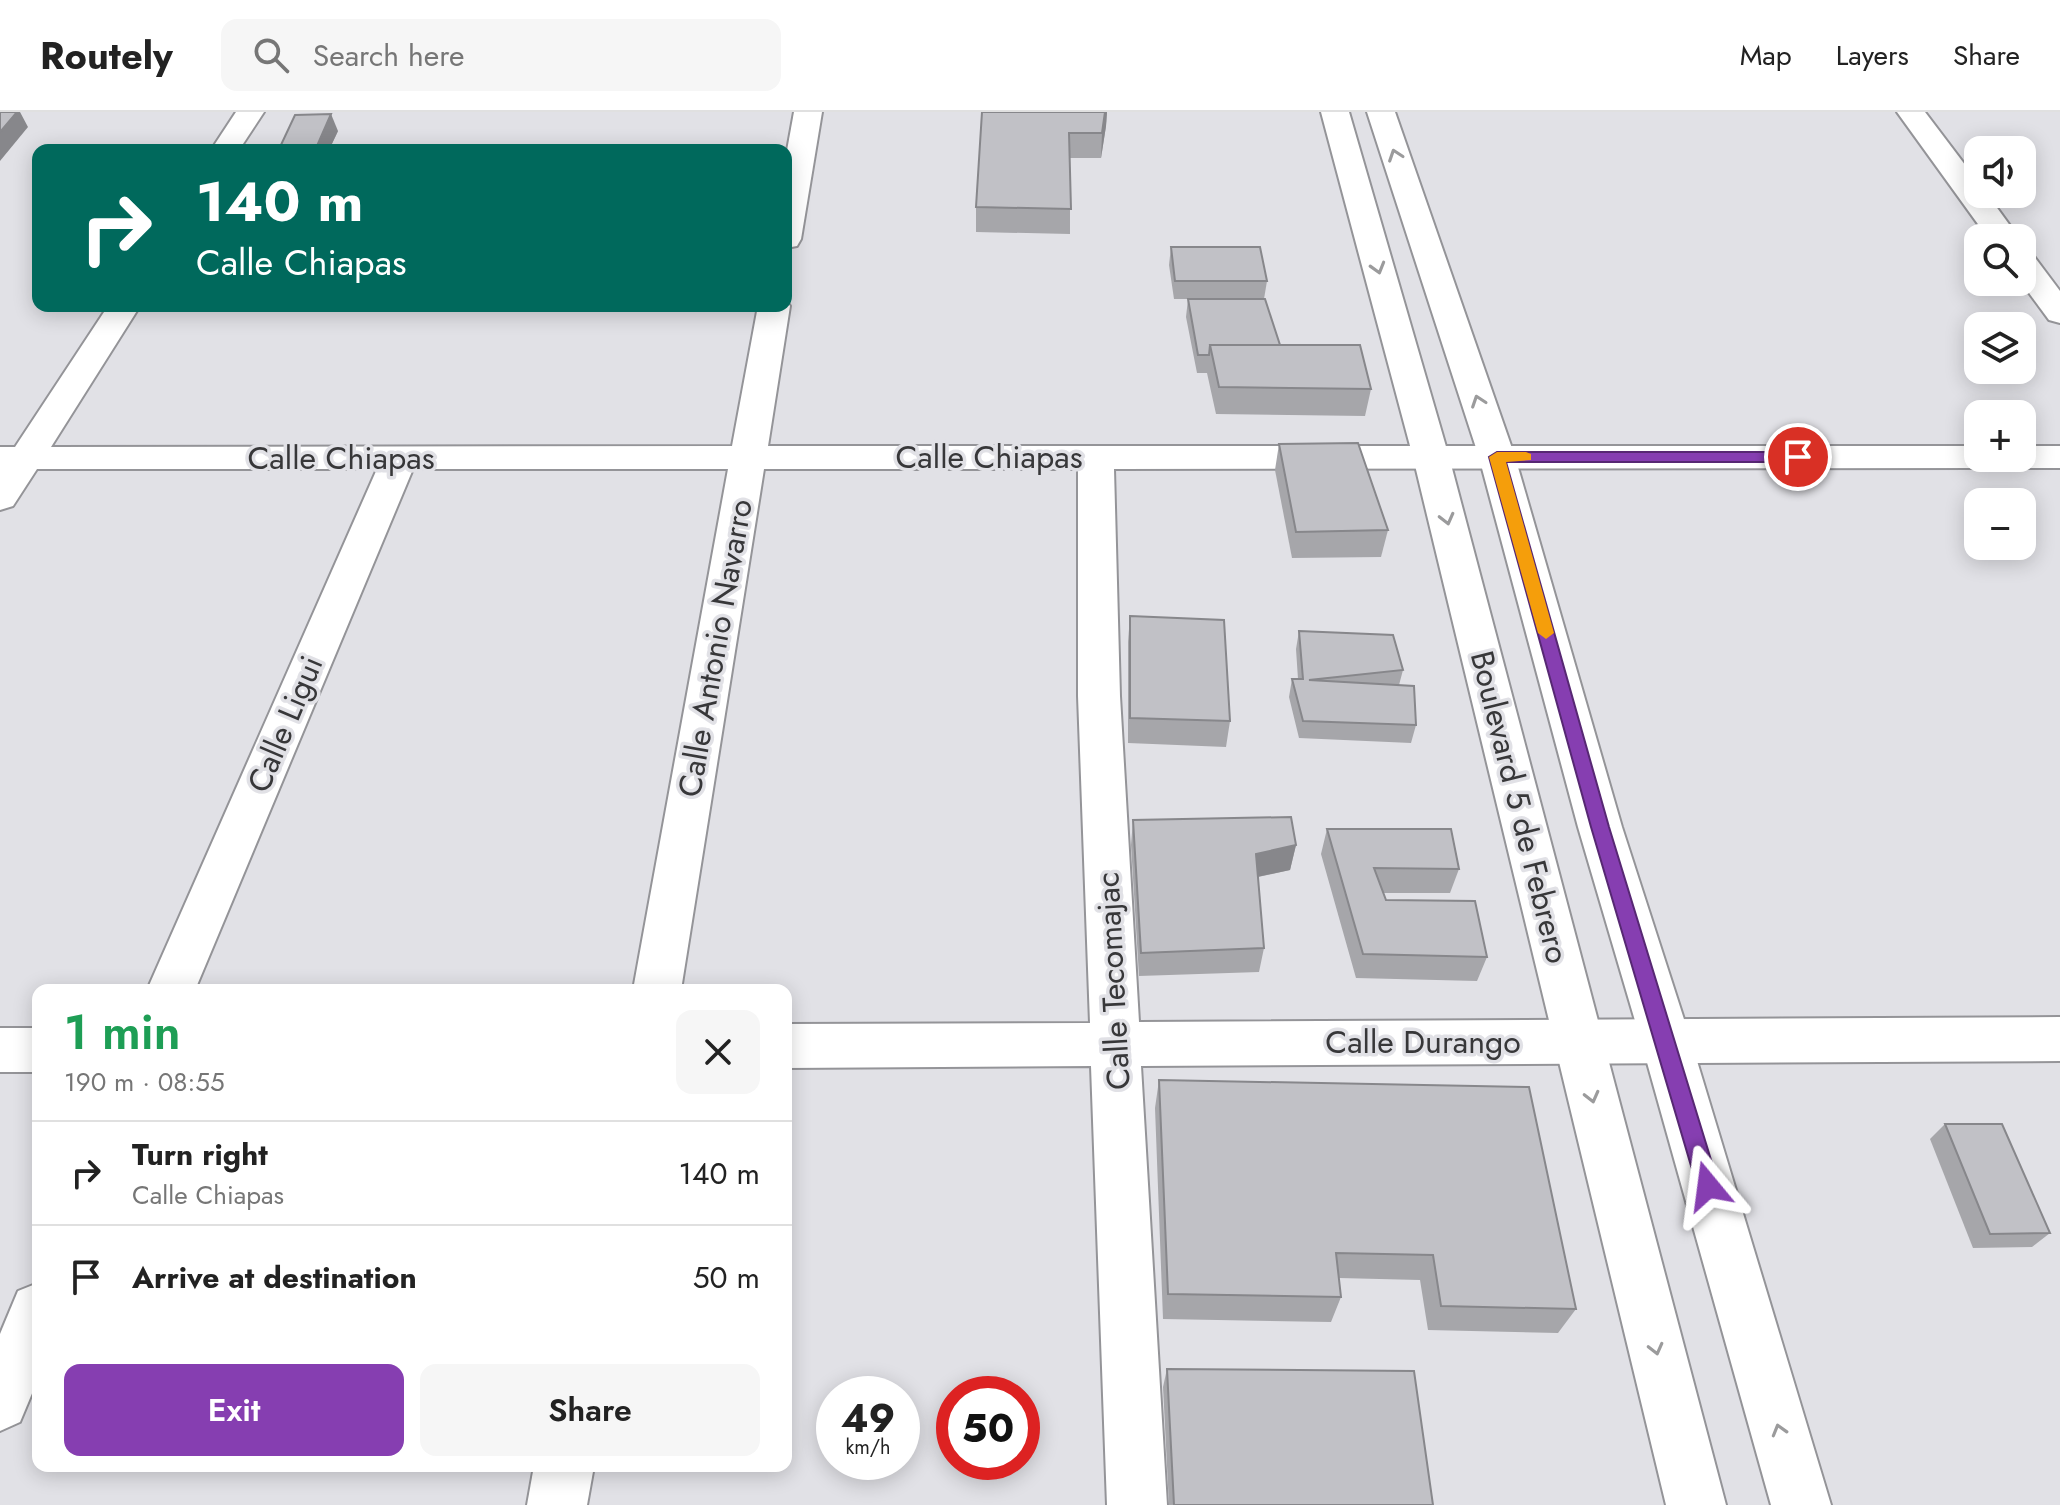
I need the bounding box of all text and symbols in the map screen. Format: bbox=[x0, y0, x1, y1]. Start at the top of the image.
search box bbox=[221, 19, 781, 91]
text: Routely bbox=[40, 28, 173, 83]
icon: search bbox=[249, 33, 293, 77]
text: Search here bbox=[313, 34, 465, 77]
text: Map bbox=[1740, 35, 1792, 76]
text: Layers bbox=[1836, 35, 1909, 76]
text: Share bbox=[1953, 35, 2020, 76]
map controls bbox=[1964, 136, 2036, 560]
button: sound bbox=[1964, 136, 2036, 208]
one-way arrow bbox=[1389, 149, 1405, 163]
text: 140 m bbox=[196, 161, 363, 242]
icon: right bbox=[64, 176, 168, 280]
button: search bbox=[1964, 224, 2036, 296]
text: Calle Chiapas bbox=[196, 236, 406, 288]
one-way arrow bbox=[1369, 261, 1386, 275]
button: layers bbox=[1964, 312, 2036, 384]
one-way arrow bbox=[1471, 395, 1487, 409]
button: + bbox=[1964, 400, 2036, 472]
pin bbox=[1764, 423, 1832, 491]
street label: Calle Chiapas bbox=[895, 434, 1083, 480]
street label: Calle Chiapas bbox=[247, 435, 435, 481]
icon: arrive bbox=[1776, 435, 1820, 479]
button: − bbox=[1964, 488, 2036, 560]
street label: Calle Antonio Navarro bbox=[666, 495, 764, 801]
one-way arrow bbox=[1437, 511, 1454, 525]
street label: Boulevard 5 de Febrero bbox=[1459, 646, 1581, 968]
street label: Calle Ligui bbox=[236, 649, 334, 799]
street label: Calle Tecomajac bbox=[1084, 871, 1142, 1091]
text: 1 min bbox=[64, 998, 181, 1067]
button: close bbox=[676, 1010, 760, 1094]
street label: Calle Durango bbox=[1325, 1019, 1521, 1065]
text: 190 m · 08:55 bbox=[64, 1063, 225, 1101]
one-way arrow bbox=[1583, 1089, 1600, 1103]
text: Turn right bbox=[132, 1133, 268, 1176]
position arrow bbox=[1666, 1144, 1750, 1228]
icon: right bbox=[64, 1151, 108, 1195]
text: 140 m bbox=[679, 1152, 760, 1195]
text: Calle Chiapas bbox=[132, 1176, 284, 1214]
icon: arrive bbox=[64, 1255, 108, 1299]
text: Arrive at destination bbox=[132, 1256, 417, 1299]
text: 50 m bbox=[693, 1256, 760, 1299]
one-way arrow bbox=[1647, 1341, 1664, 1355]
button: Exit bbox=[64, 1364, 404, 1456]
button: Share bbox=[420, 1364, 760, 1456]
speed limit sign: 50 bbox=[936, 1376, 1040, 1480]
text: 49 bbox=[841, 1389, 895, 1447]
one-way arrow bbox=[1772, 1424, 1789, 1438]
text: km/h bbox=[845, 1433, 891, 1462]

